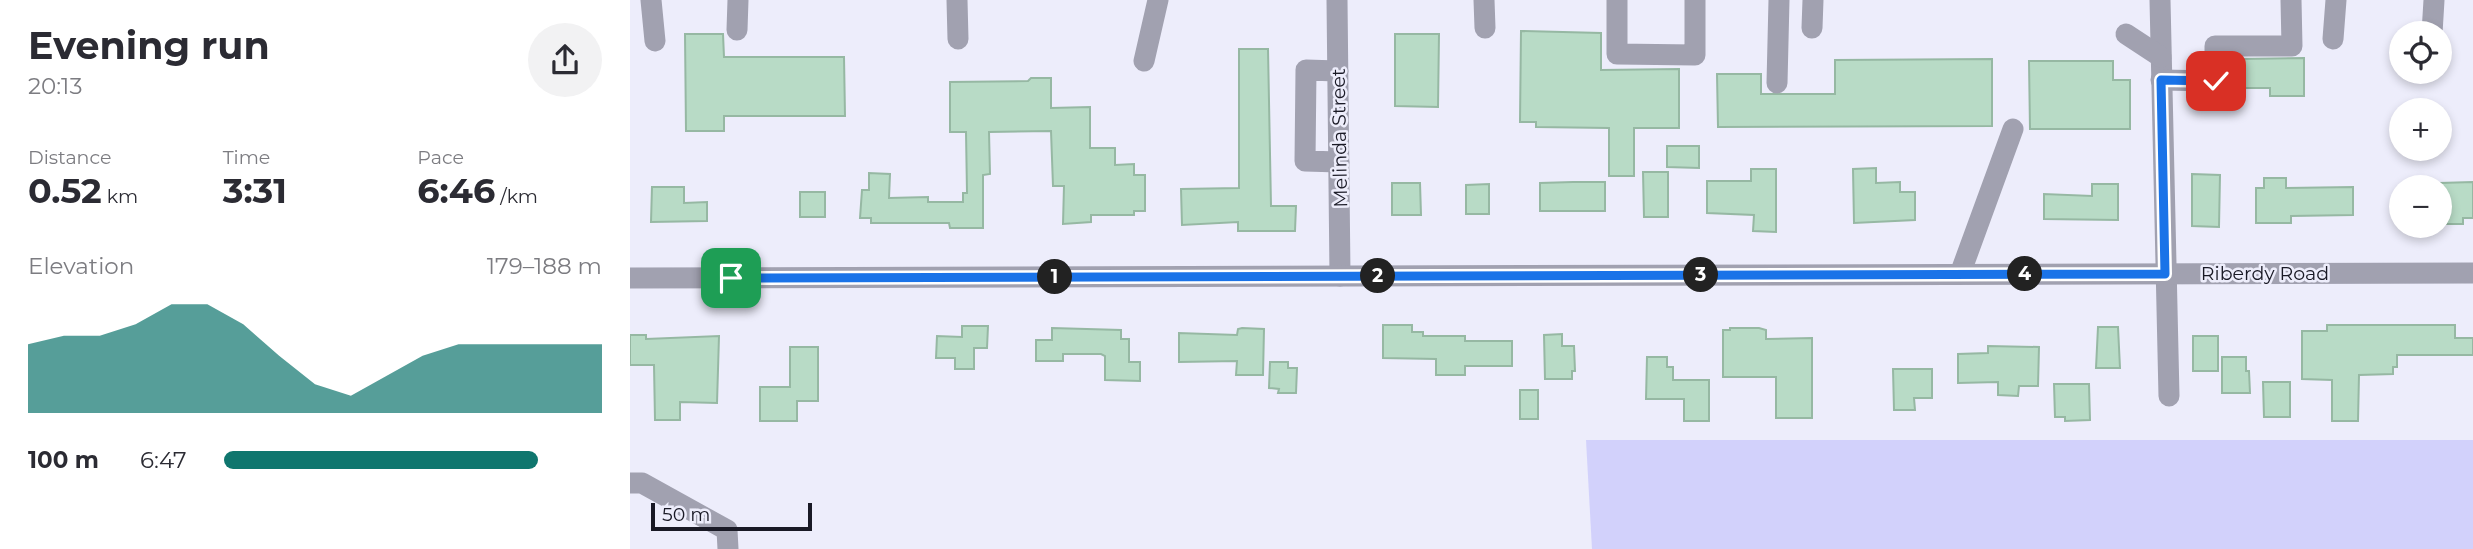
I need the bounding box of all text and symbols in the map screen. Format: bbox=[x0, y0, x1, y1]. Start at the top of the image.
map controls bbox=[2389, 21, 2452, 238]
button: locate bbox=[2389, 21, 2452, 84]
text: Evening run bbox=[28, 22, 270, 69]
button: share bbox=[528, 23, 602, 97]
pin bbox=[2186, 51, 2246, 111]
icon: check bbox=[2197, 62, 2235, 100]
street label: Melinda Street bbox=[1327, 68, 1352, 208]
text: 20:13 bbox=[28, 72, 82, 100]
button: + bbox=[2389, 98, 2452, 161]
text: Distance bbox=[28, 146, 111, 169]
text: Time bbox=[223, 146, 270, 169]
text: Pace bbox=[417, 146, 464, 169]
text: 0.52 bbox=[28, 169, 102, 212]
text: 3:31 bbox=[223, 169, 287, 212]
text: 6:46 bbox=[417, 169, 495, 212]
button: − bbox=[2389, 175, 2452, 238]
text: km bbox=[102, 185, 138, 208]
text: /km bbox=[495, 185, 538, 208]
pin bbox=[701, 248, 761, 308]
text: Elevation bbox=[28, 252, 134, 280]
text: 179–188 m bbox=[487, 252, 602, 280]
pin: 4 bbox=[2008, 256, 2042, 292]
pin: 2 bbox=[1360, 258, 1396, 294]
pin: 3 bbox=[1684, 258, 1718, 292]
icon: arrive bbox=[712, 259, 750, 297]
pin: 1 bbox=[1038, 260, 1072, 294]
text: 4 bbox=[2018, 262, 2031, 285]
street label: Riberdy Road bbox=[2201, 262, 2329, 285]
text: 3 bbox=[1695, 263, 1706, 286]
text: 2 bbox=[1372, 264, 1383, 287]
text: 1 bbox=[1051, 265, 1058, 288]
text: 100 m bbox=[28, 446, 99, 474]
text: 6:47 bbox=[140, 446, 187, 474]
scale bar bbox=[651, 500, 812, 532]
text: 50 m bbox=[662, 503, 710, 526]

